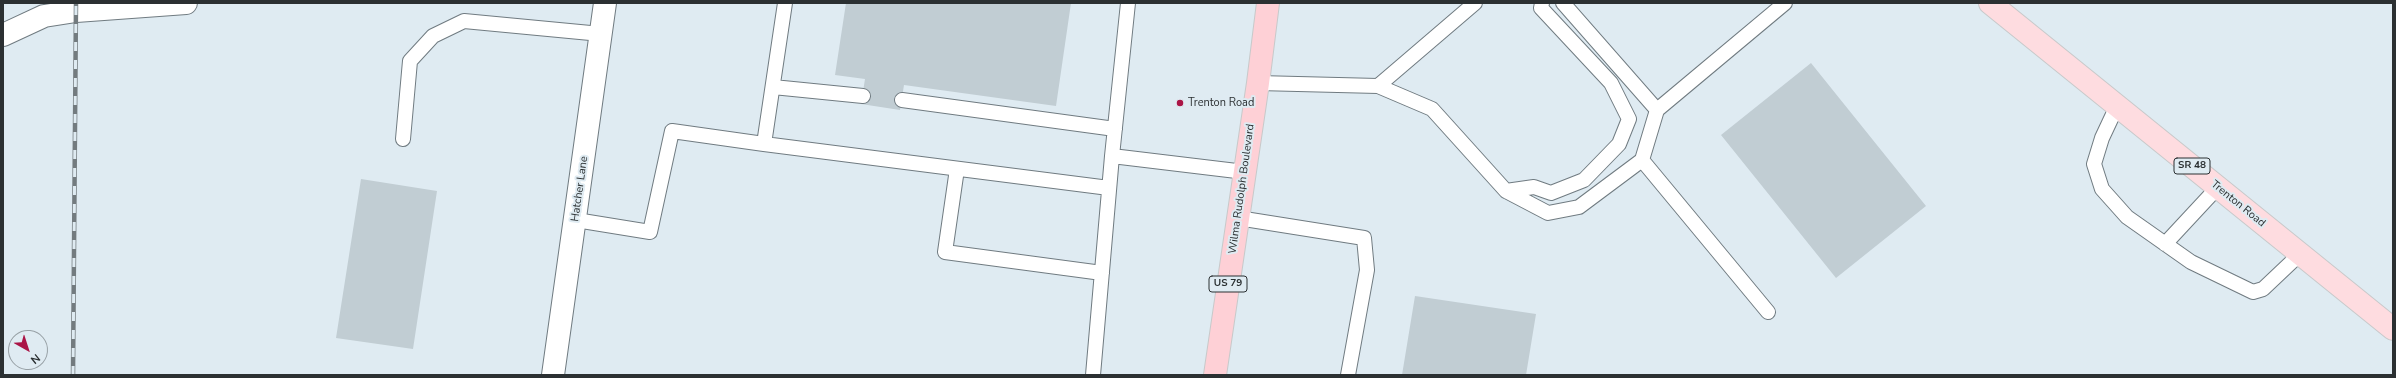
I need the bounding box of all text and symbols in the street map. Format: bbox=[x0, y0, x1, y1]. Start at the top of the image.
place label: Trenton Road bbox=[1188, 96, 1254, 110]
marker: Trenton Road bbox=[1175, 98, 1185, 108]
street label: Wilma Rudolph Boulevard bbox=[1226, 123, 1258, 255]
street label: Hatcher Lane bbox=[569, 155, 591, 223]
road number: SR 48 bbox=[2174, 158, 2210, 174]
street label: Trenton Road bbox=[2208, 178, 2268, 230]
road number: US 79 bbox=[1209, 276, 1247, 292]
north arrow bbox=[8, 330, 48, 370]
text: N bbox=[27, 351, 43, 367]

